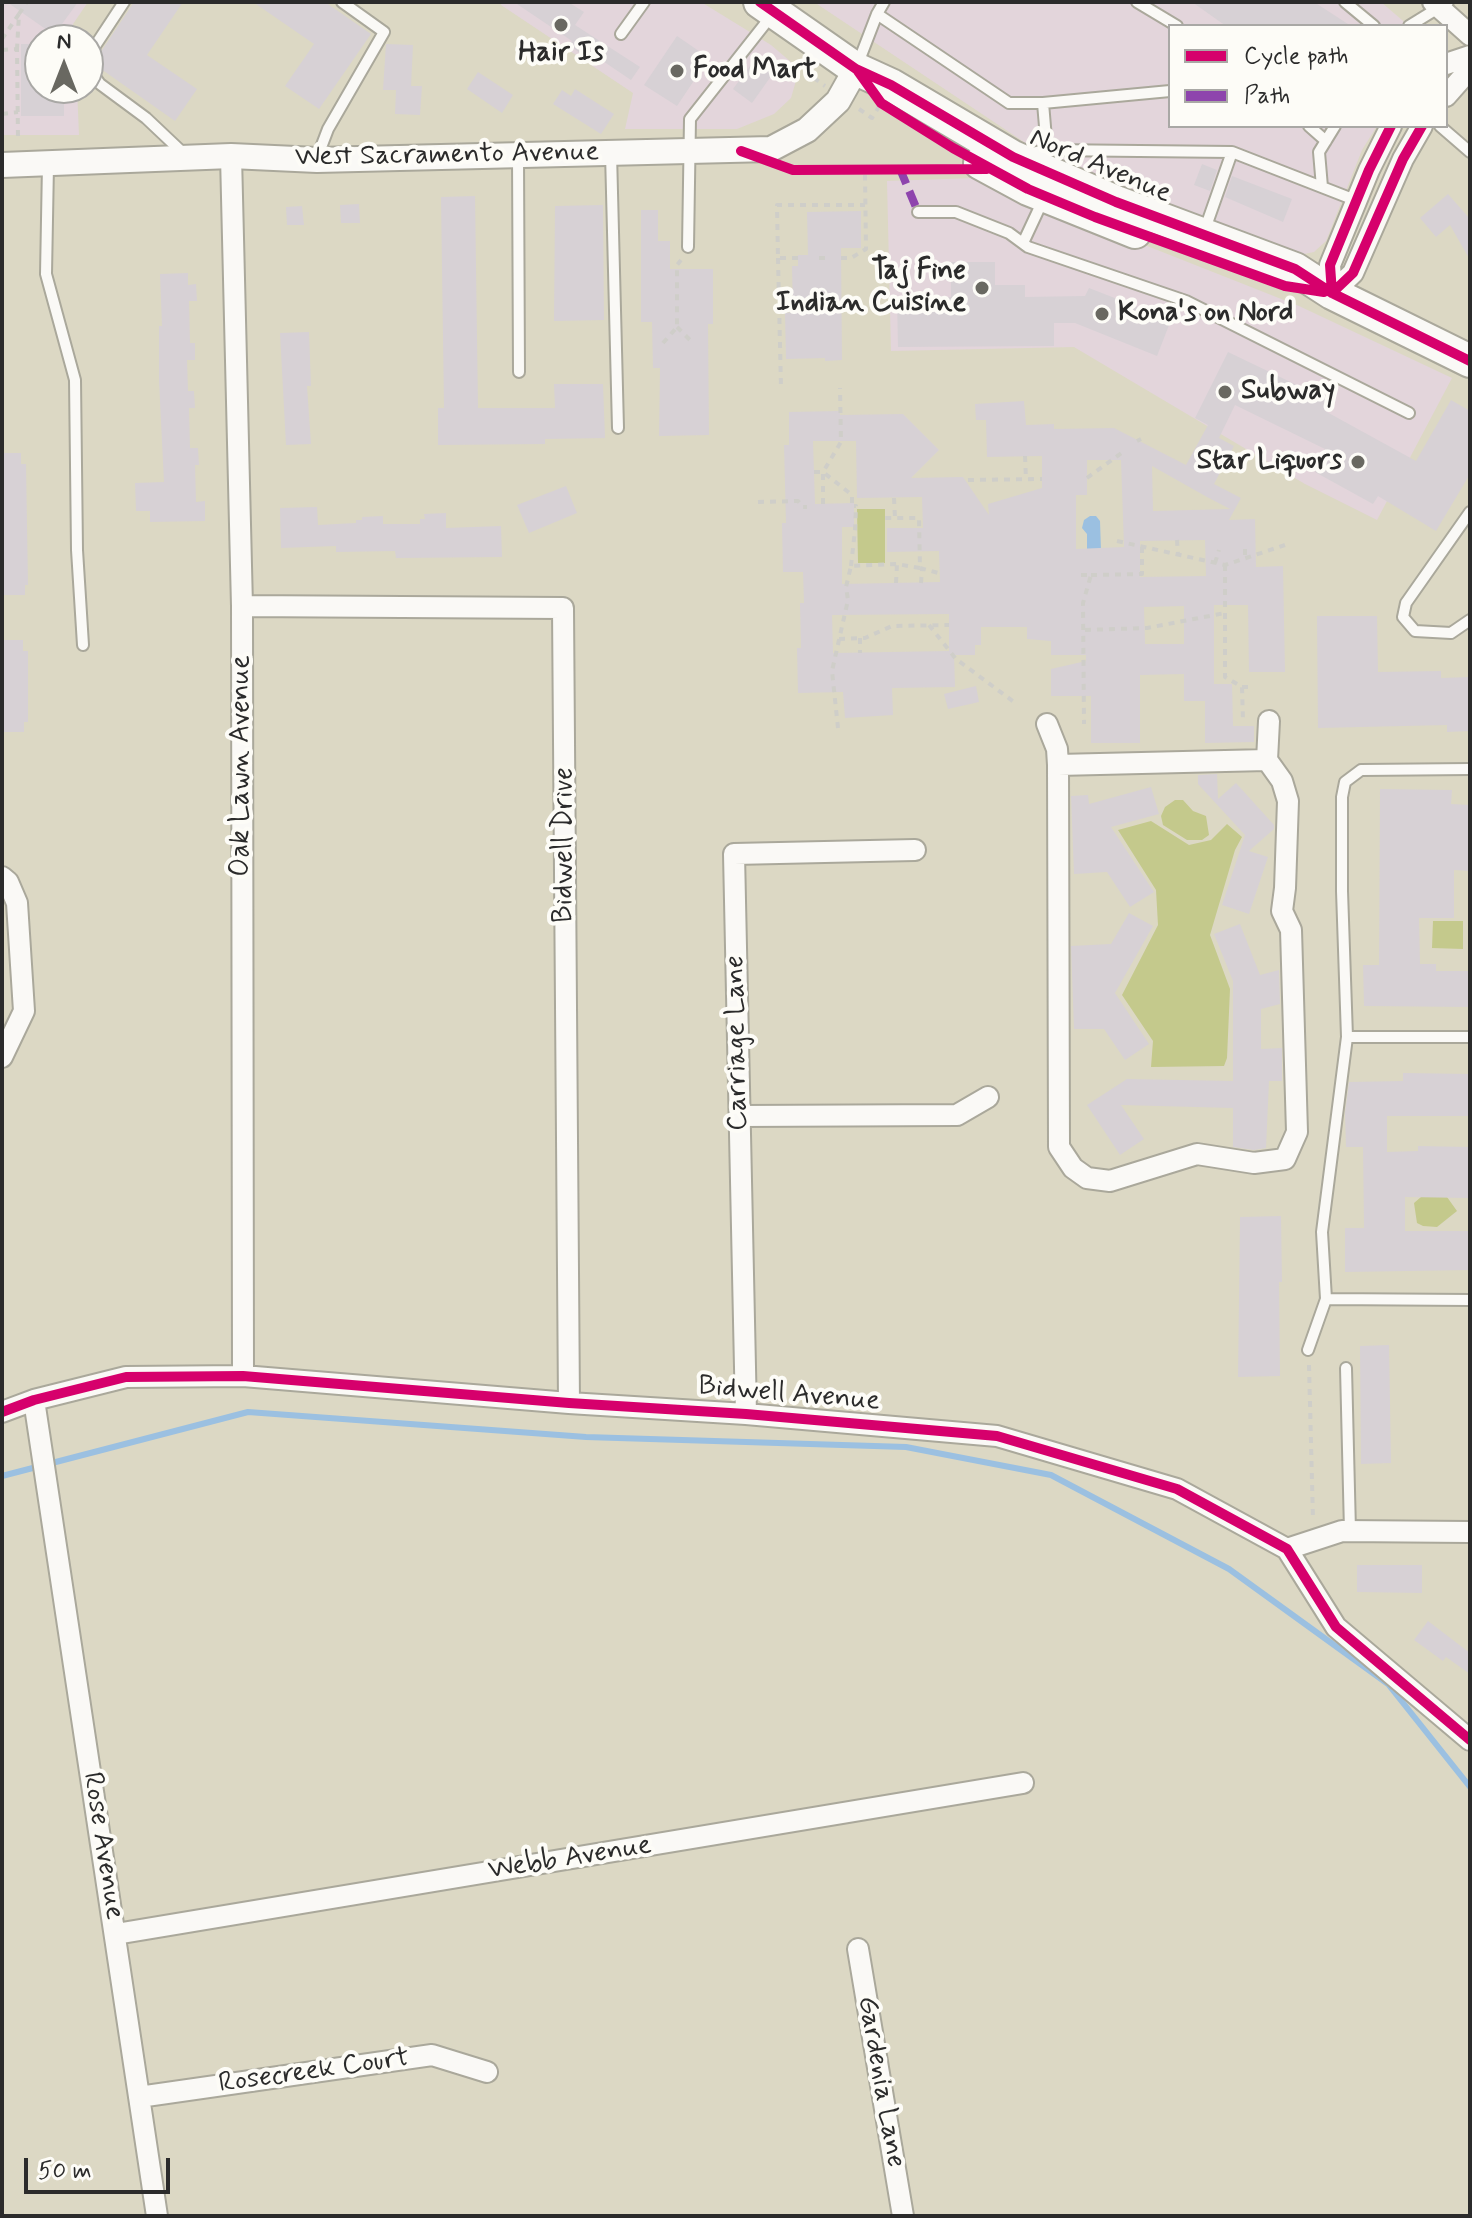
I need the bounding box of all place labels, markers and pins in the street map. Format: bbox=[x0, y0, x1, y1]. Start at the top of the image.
marker: Hair Is bbox=[552, 16, 570, 34]
place label: Hair Is bbox=[518, 37, 604, 71]
place label: Food Mart bbox=[693, 54, 816, 88]
marker: Food Mart bbox=[668, 62, 686, 80]
place label: Taj Fine Indian Cuisine bbox=[776, 255, 966, 321]
marker: Taj Fine Indian Cuisine bbox=[973, 279, 991, 297]
place label: Kona's on Nord bbox=[1118, 297, 1293, 331]
marker: Kona's on Nord bbox=[1093, 305, 1111, 323]
place label: Subway bbox=[1241, 375, 1335, 409]
marker: Subway bbox=[1216, 383, 1234, 401]
place label: Star Liquors bbox=[1197, 445, 1342, 479]
marker: Star Liquors bbox=[1349, 453, 1367, 471]

